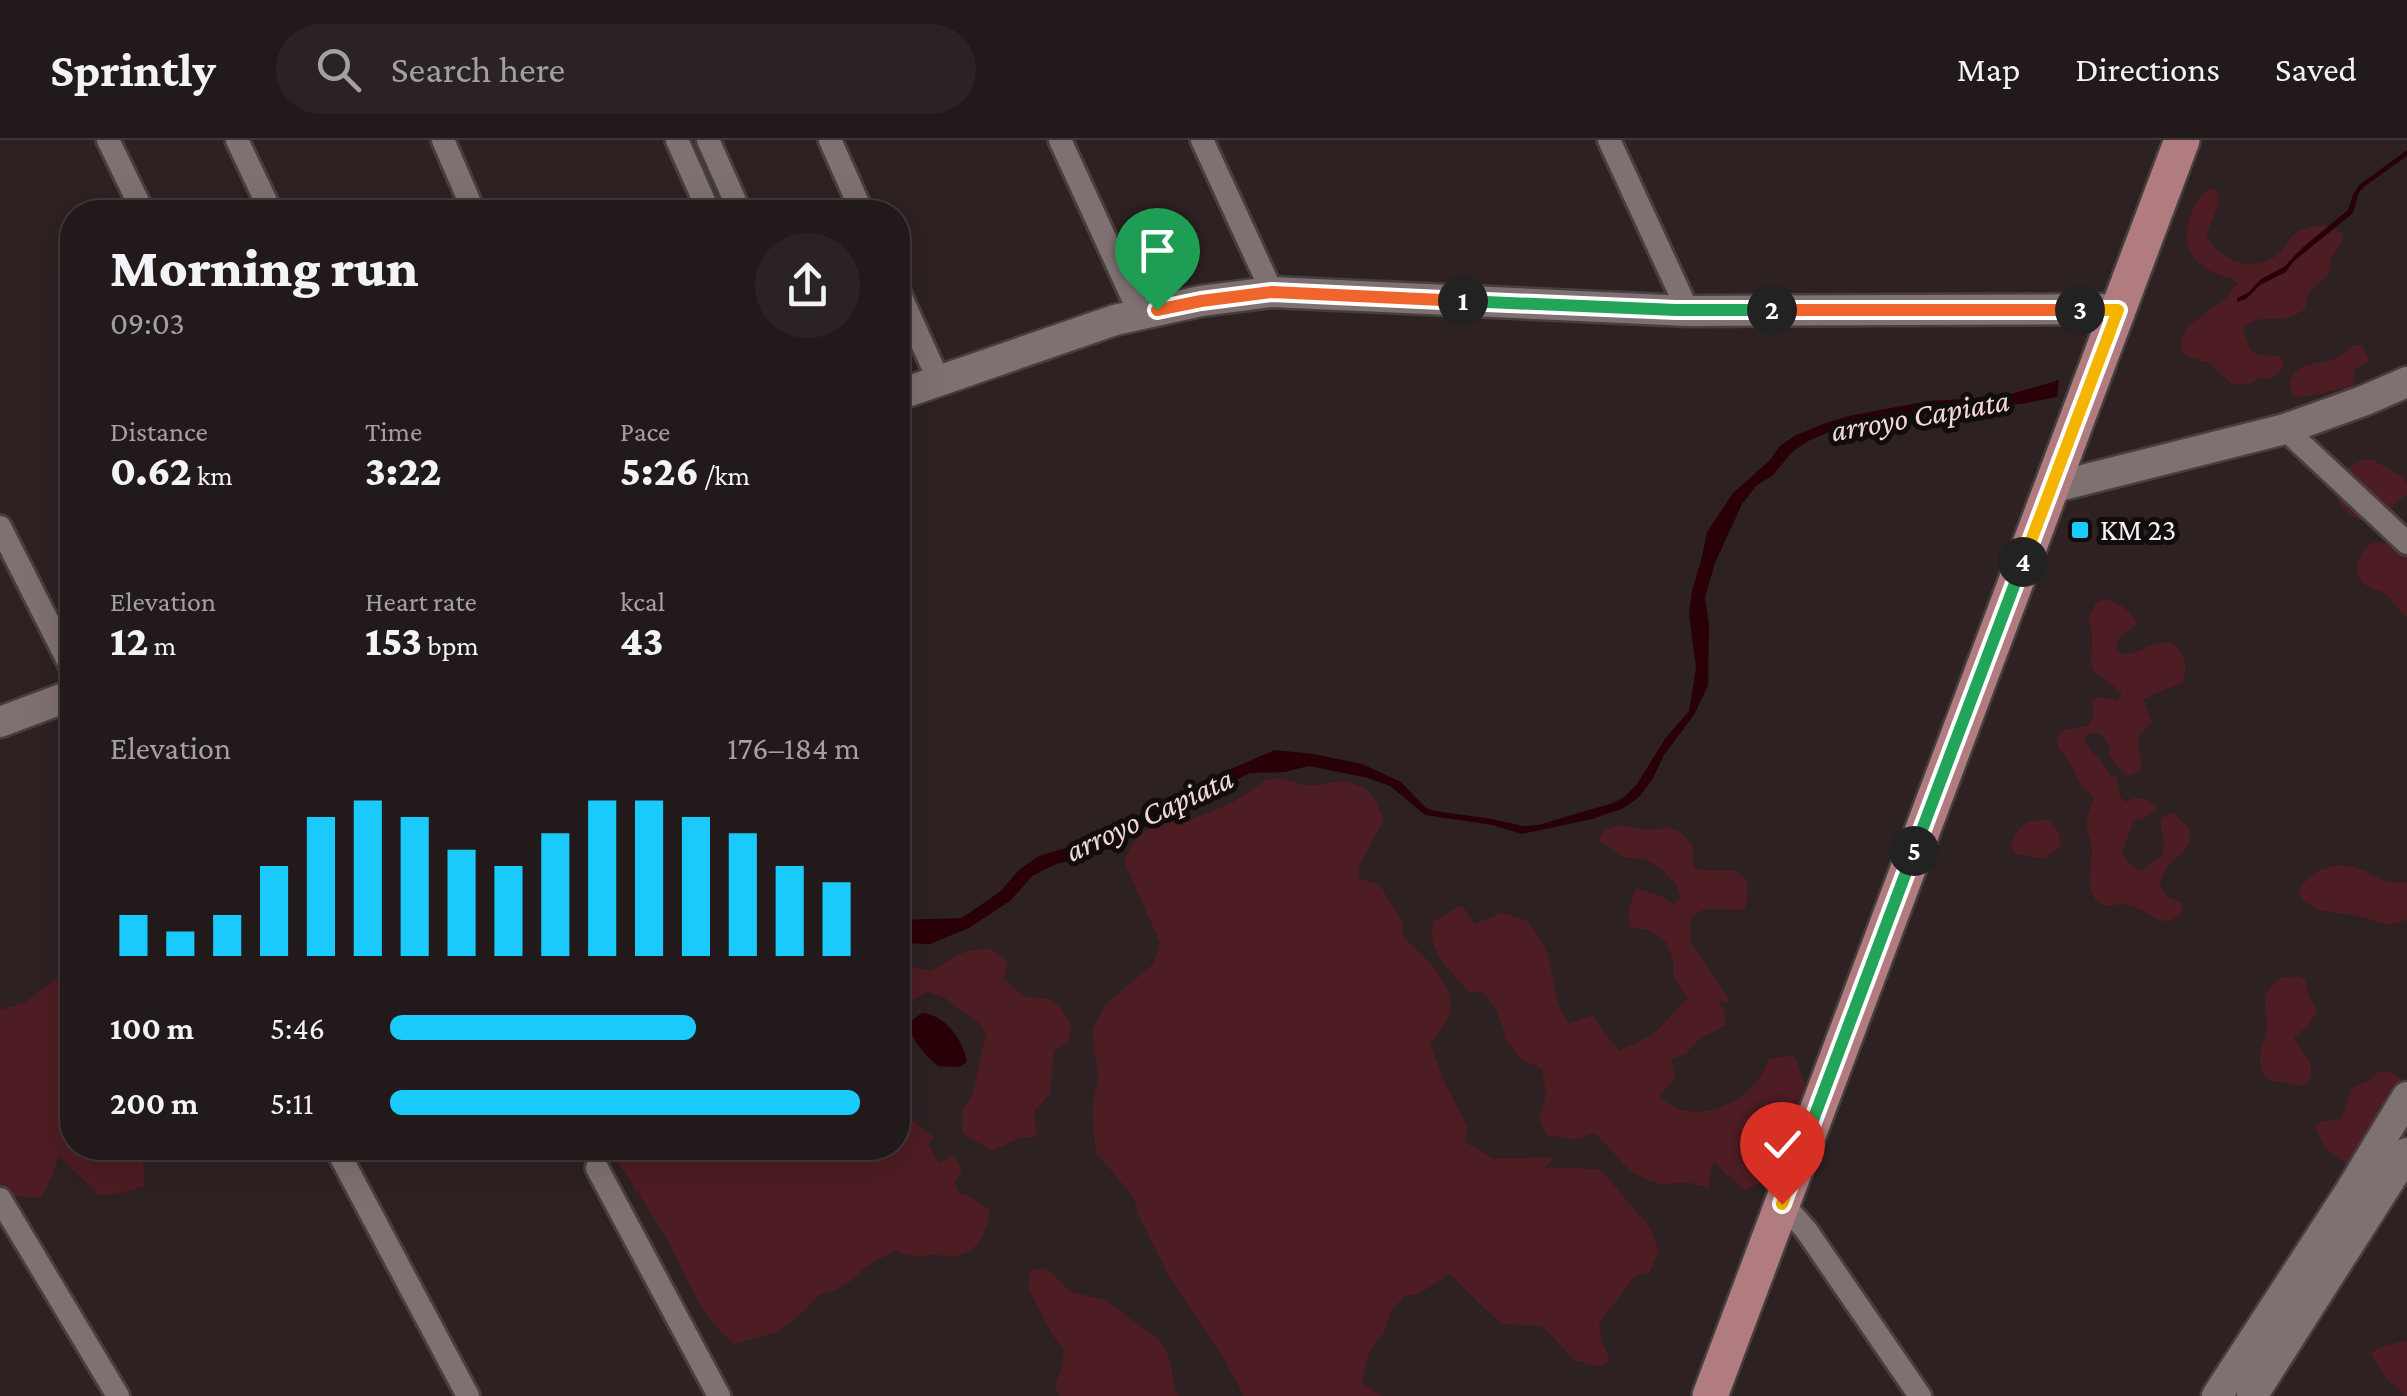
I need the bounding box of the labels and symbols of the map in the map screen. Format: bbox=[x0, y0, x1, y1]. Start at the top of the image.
pin bbox=[1115, 208, 1200, 311]
pin: 1 bbox=[1438, 276, 1488, 326]
pin: 2 bbox=[1747, 285, 1797, 335]
pin: 3 bbox=[2055, 285, 2105, 335]
water label: arroyo Capiata bbox=[1828, 382, 2012, 448]
place label: KM 23 bbox=[2100, 513, 2176, 546]
marker: KM 23 bbox=[2069, 519, 2091, 541]
pin: 4 bbox=[1998, 537, 2048, 587]
water label: arroyo Capiata bbox=[1059, 759, 1239, 869]
pin: 5 bbox=[1889, 826, 1939, 876]
pin bbox=[1740, 1102, 1825, 1205]

